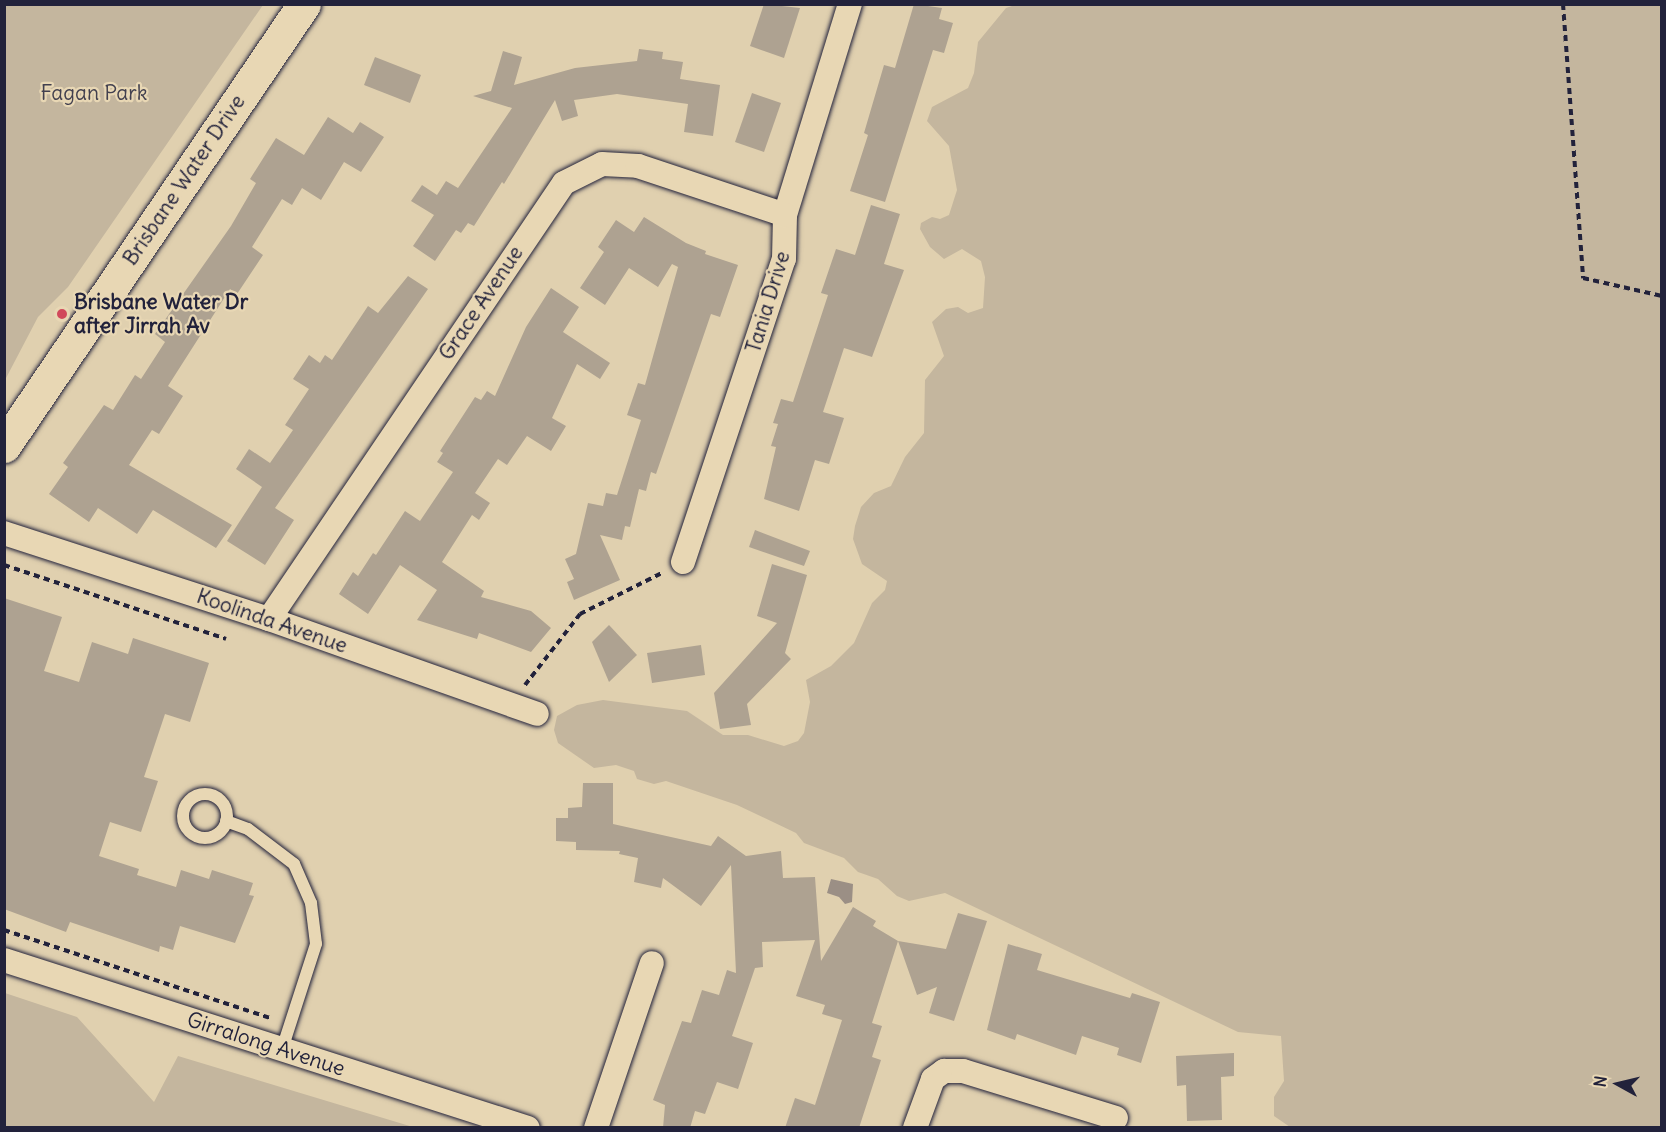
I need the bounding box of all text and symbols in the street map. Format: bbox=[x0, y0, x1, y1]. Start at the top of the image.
park label: Fagan Park bbox=[40, 80, 148, 106]
street label: Brisbane Water Drive bbox=[118, 90, 250, 270]
street label: Grace Avenue bbox=[434, 241, 528, 365]
street label: Tania Drive bbox=[741, 248, 795, 356]
place label: Brisbane Water Dr after Jirrah Av bbox=[74, 289, 248, 339]
marker: Brisbane Water Dr after Jirrah Av bbox=[55, 307, 69, 321]
street label: Koolinda Avenue bbox=[193, 583, 351, 659]
street label: Girralong Avenue bbox=[184, 1007, 348, 1081]
north arrow bbox=[1588, 1054, 1648, 1114]
text: N bbox=[1590, 1075, 1611, 1088]

